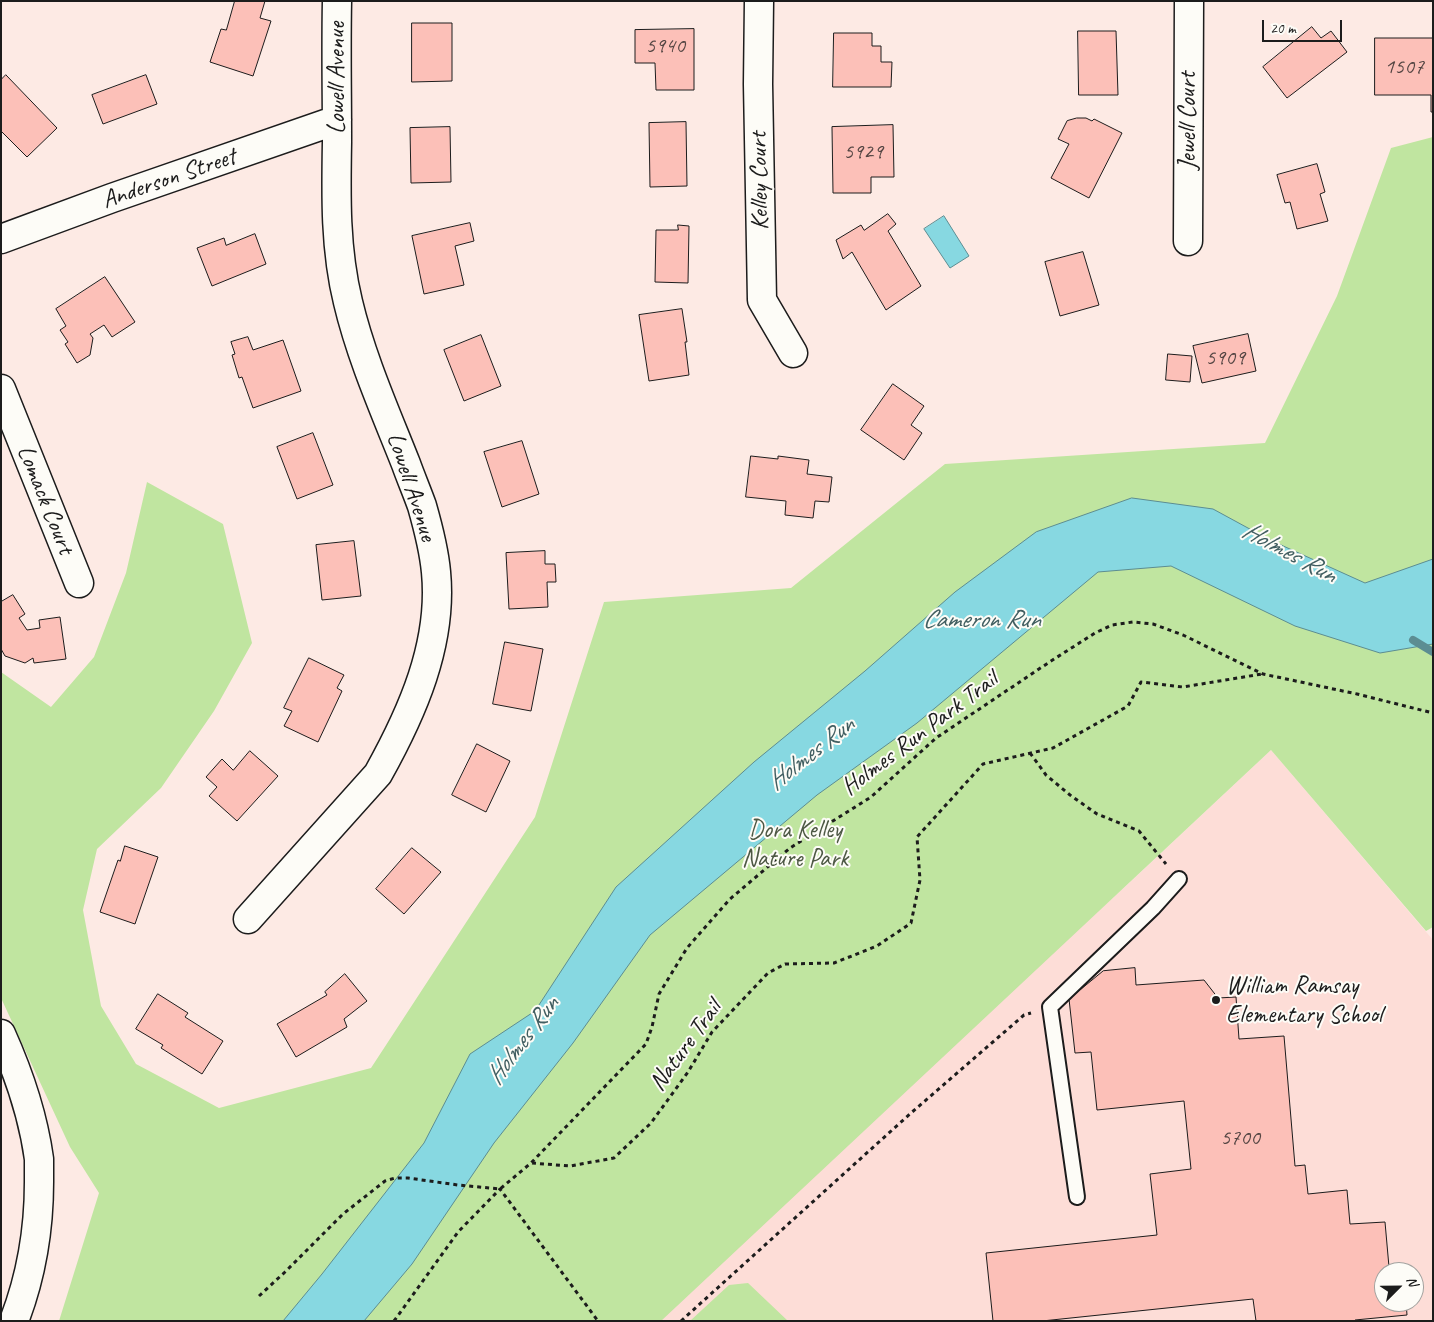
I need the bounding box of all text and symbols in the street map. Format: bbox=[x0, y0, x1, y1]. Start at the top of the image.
scale bar bbox=[1264, 10, 1344, 42]
text: 20 m bbox=[1270, 19, 1296, 38]
street label: Lowell Avenue bbox=[322, 22, 352, 134]
house number: 5940 bbox=[645, 33, 685, 59]
house number: 1507 bbox=[1384, 54, 1424, 80]
street label: Jewell Court bbox=[1173, 72, 1203, 170]
street label: Kelley Court bbox=[744, 132, 776, 230]
house number: 5929 bbox=[843, 139, 883, 165]
street label: Anderson Street bbox=[98, 142, 240, 216]
house number: 5909 bbox=[1205, 345, 1245, 371]
street label: Lowell Avenue bbox=[379, 429, 443, 545]
street label: Lomack Court bbox=[10, 441, 80, 559]
water label: Holmes Run bbox=[1237, 515, 1341, 591]
water label: Cameron Run bbox=[922, 604, 1040, 636]
street label: Holmes Run Park Trail bbox=[836, 665, 1004, 803]
water label: Holmes Run bbox=[761, 710, 861, 798]
park label: Dora Kelley Nature Park bbox=[742, 815, 848, 874]
place label: William Ramsay Elementary School bbox=[1226, 971, 1382, 1030]
water label: Holmes Run bbox=[480, 991, 566, 1091]
marker: William Ramsay Elementary School bbox=[1210, 994, 1222, 1006]
street label: Nature Trail bbox=[643, 995, 729, 1097]
house number: 5700 bbox=[1220, 1125, 1260, 1151]
north arrow bbox=[1374, 1262, 1424, 1312]
text: N bbox=[1403, 1274, 1422, 1289]

